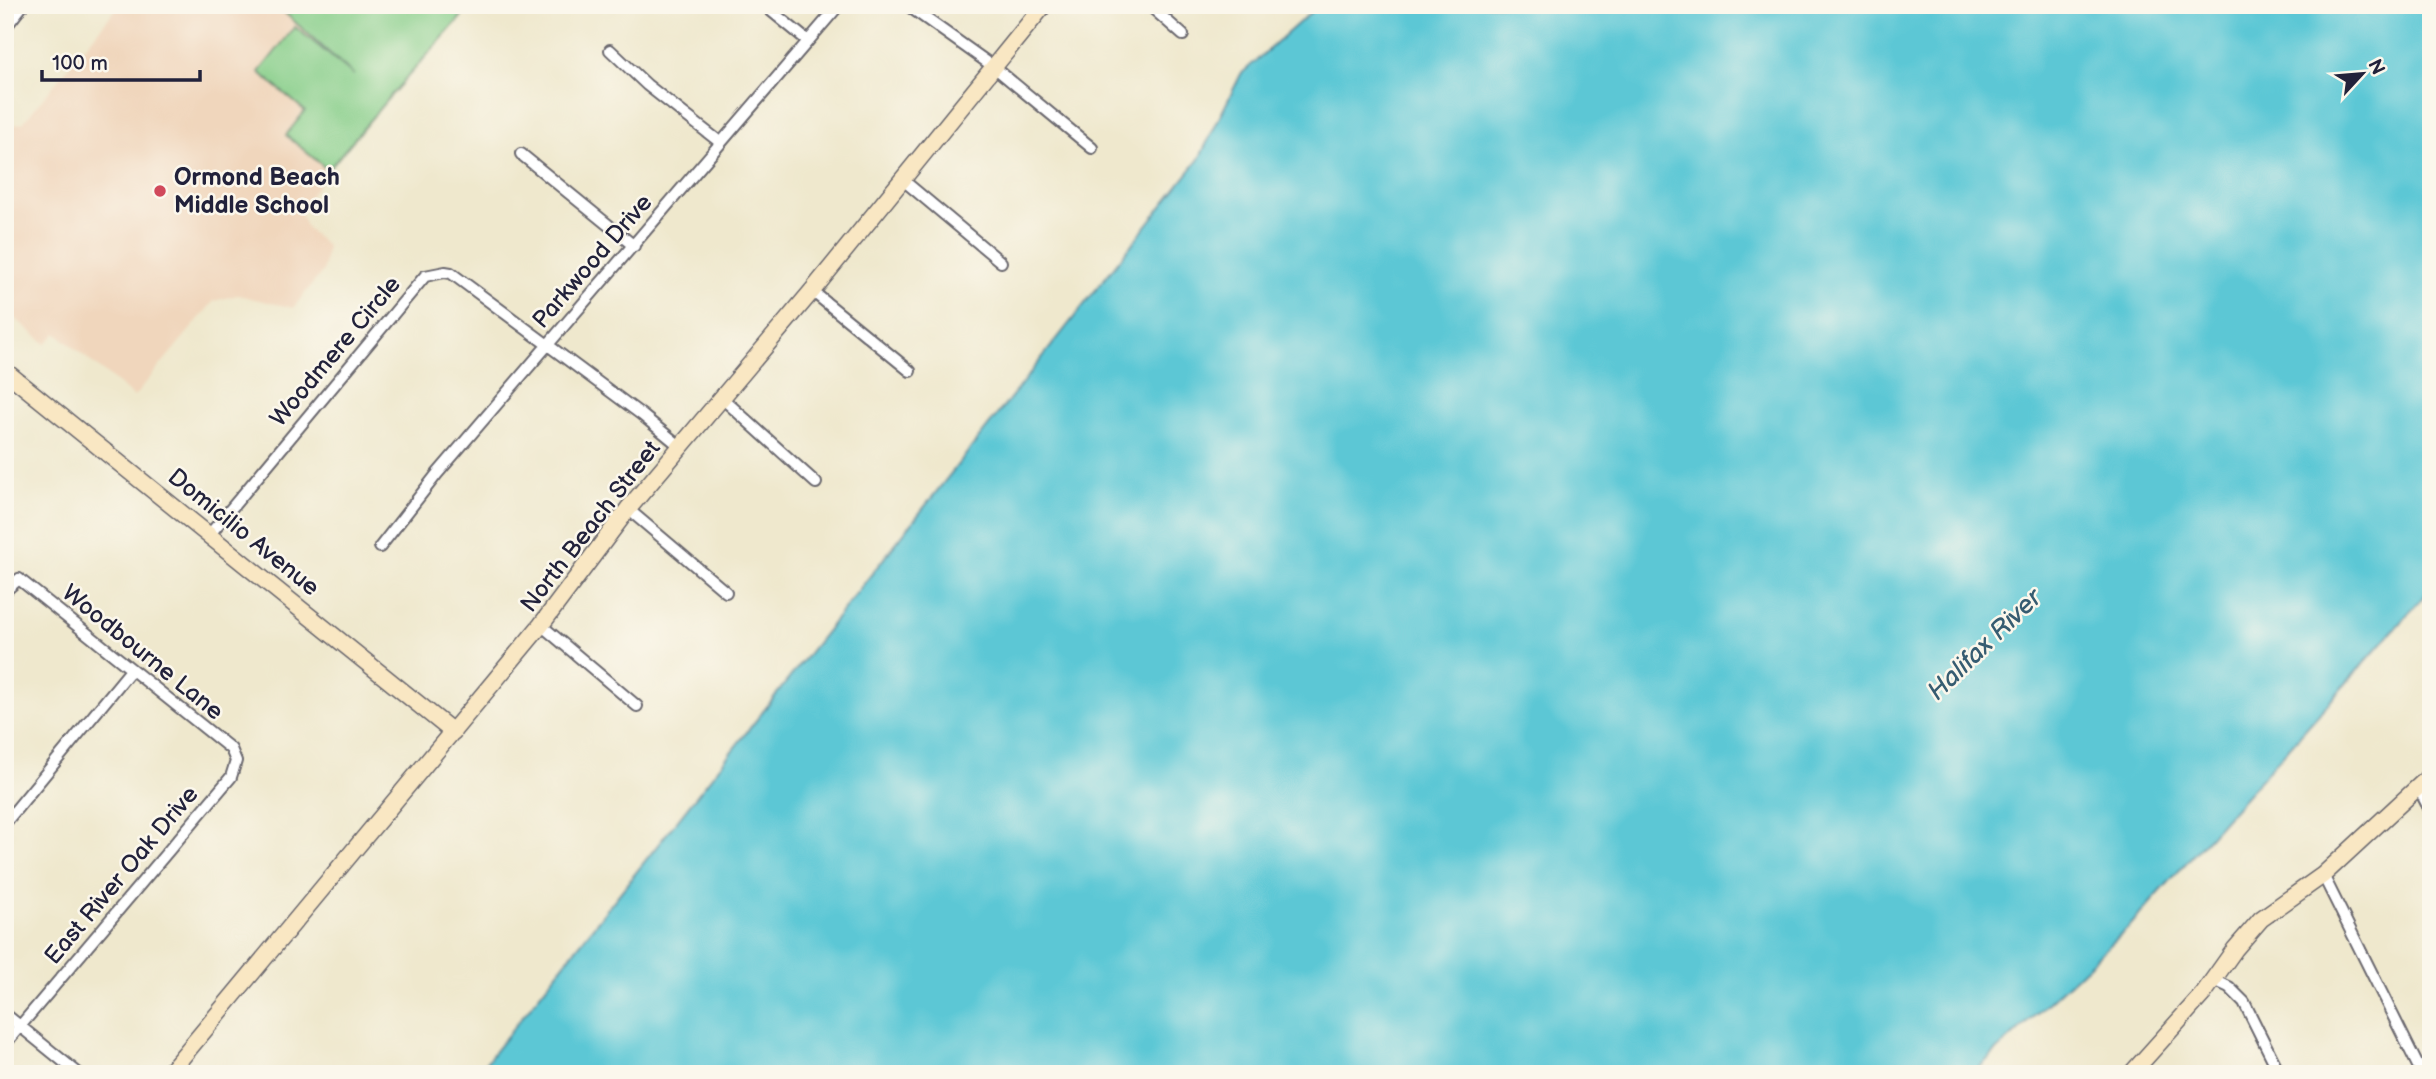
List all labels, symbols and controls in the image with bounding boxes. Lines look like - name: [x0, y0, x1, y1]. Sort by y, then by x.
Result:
- scale bar: [42, 38, 200, 82]
- north arrow: [2328, 38, 2398, 108]
- text: 100 m: [52, 51, 108, 76]
- text: N: [2362, 56, 2389, 79]
- place label: Ormond Beach Middle School: [174, 163, 340, 220]
- marker: Ormond Beach Middle School: [152, 183, 168, 199]
- street label: Parkwood Drive: [526, 188, 658, 334]
- street label: Woodmere Circle: [264, 270, 407, 432]
- street label: North Beach Street: [514, 434, 667, 618]
- street label: Domicilio Avenue: [162, 463, 325, 602]
- street label: Woodbourne Lane: [56, 578, 229, 726]
- water label: Halifax River: [1922, 582, 2050, 707]
- street label: East River Oak Drive: [38, 780, 204, 970]

